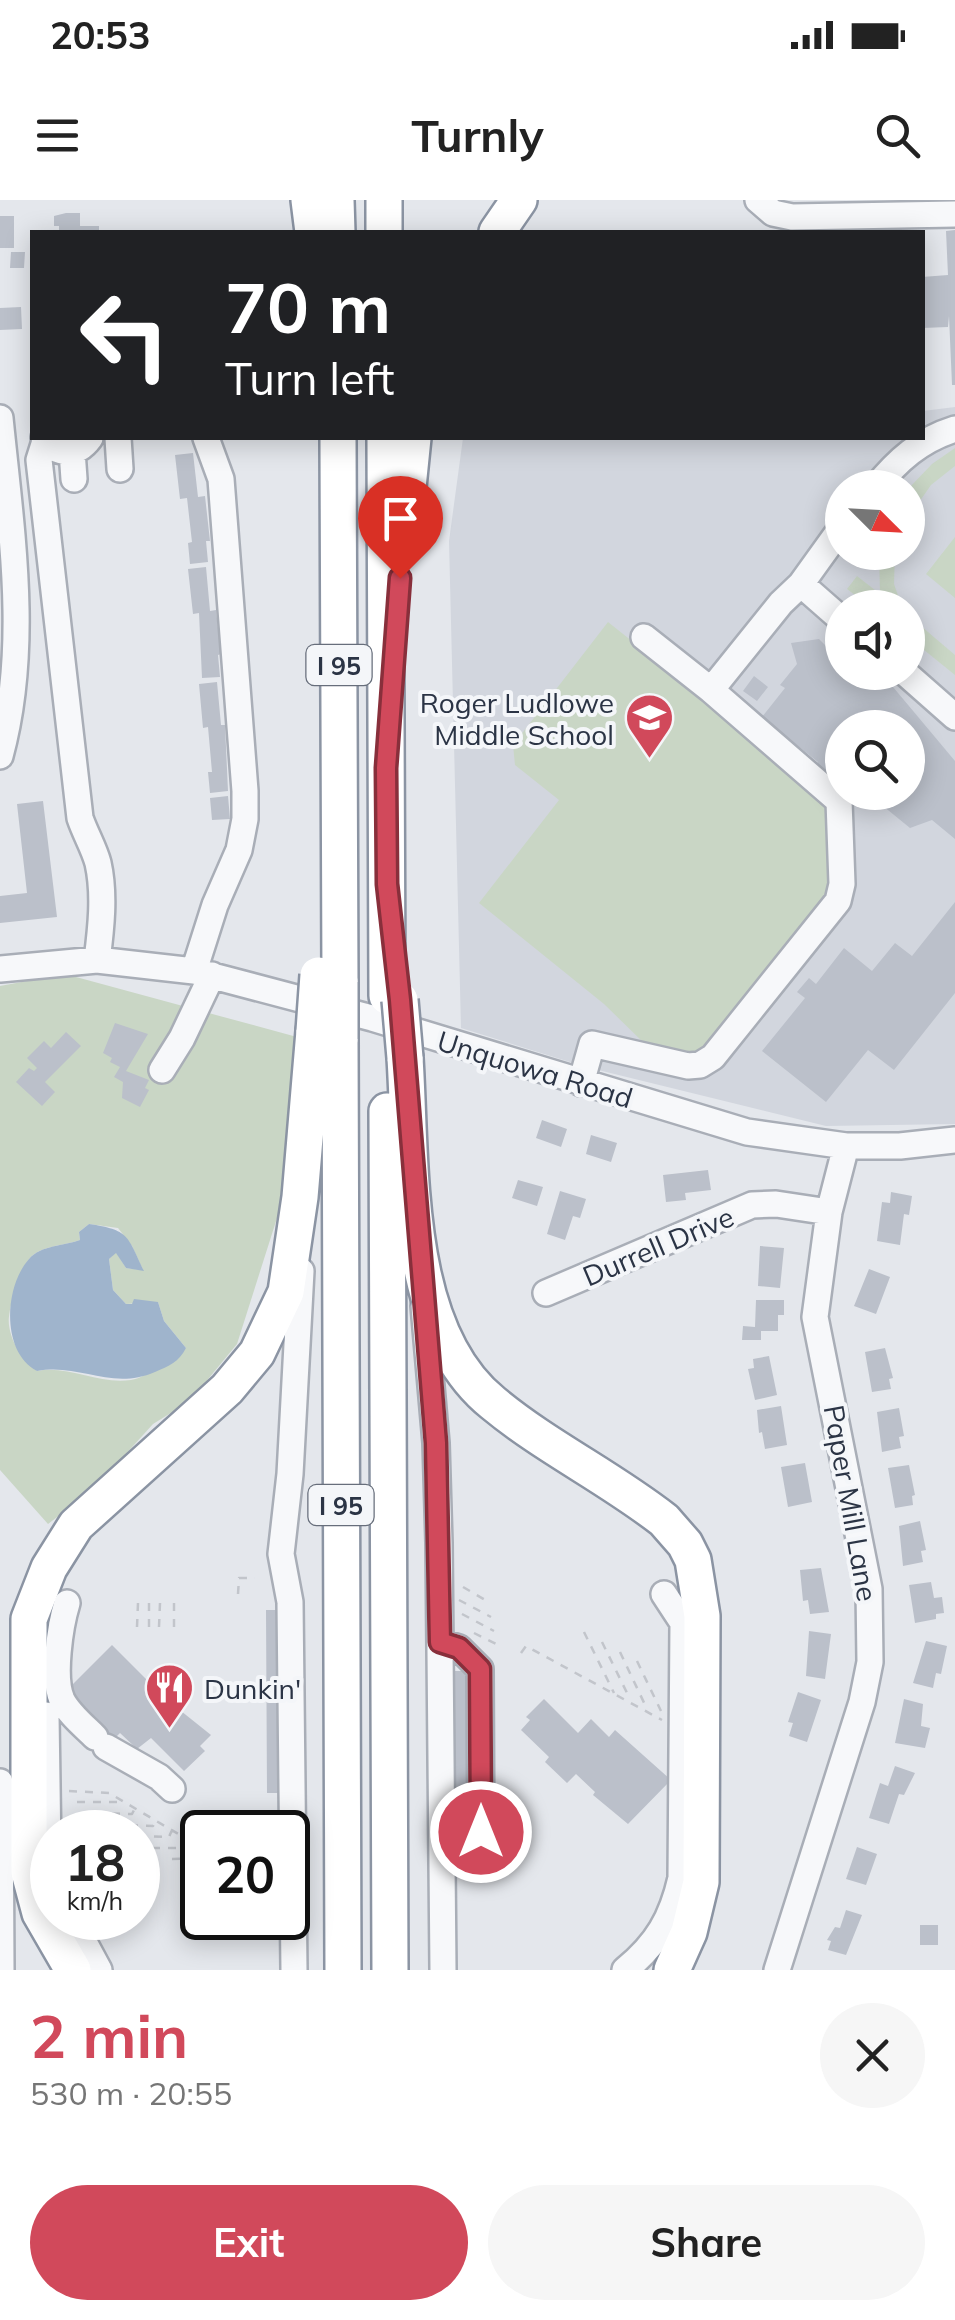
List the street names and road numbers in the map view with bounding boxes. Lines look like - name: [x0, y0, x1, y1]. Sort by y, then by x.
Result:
- road number: I 95: [306, 645, 372, 685]
- street label: Unquowa Road: [433, 1023, 637, 1115]
- street label: Durrell Drive: [577, 1198, 739, 1294]
- street label: Paper Mill Lane: [816, 1402, 886, 1604]
- road number: I 95: [308, 1485, 374, 1525]

